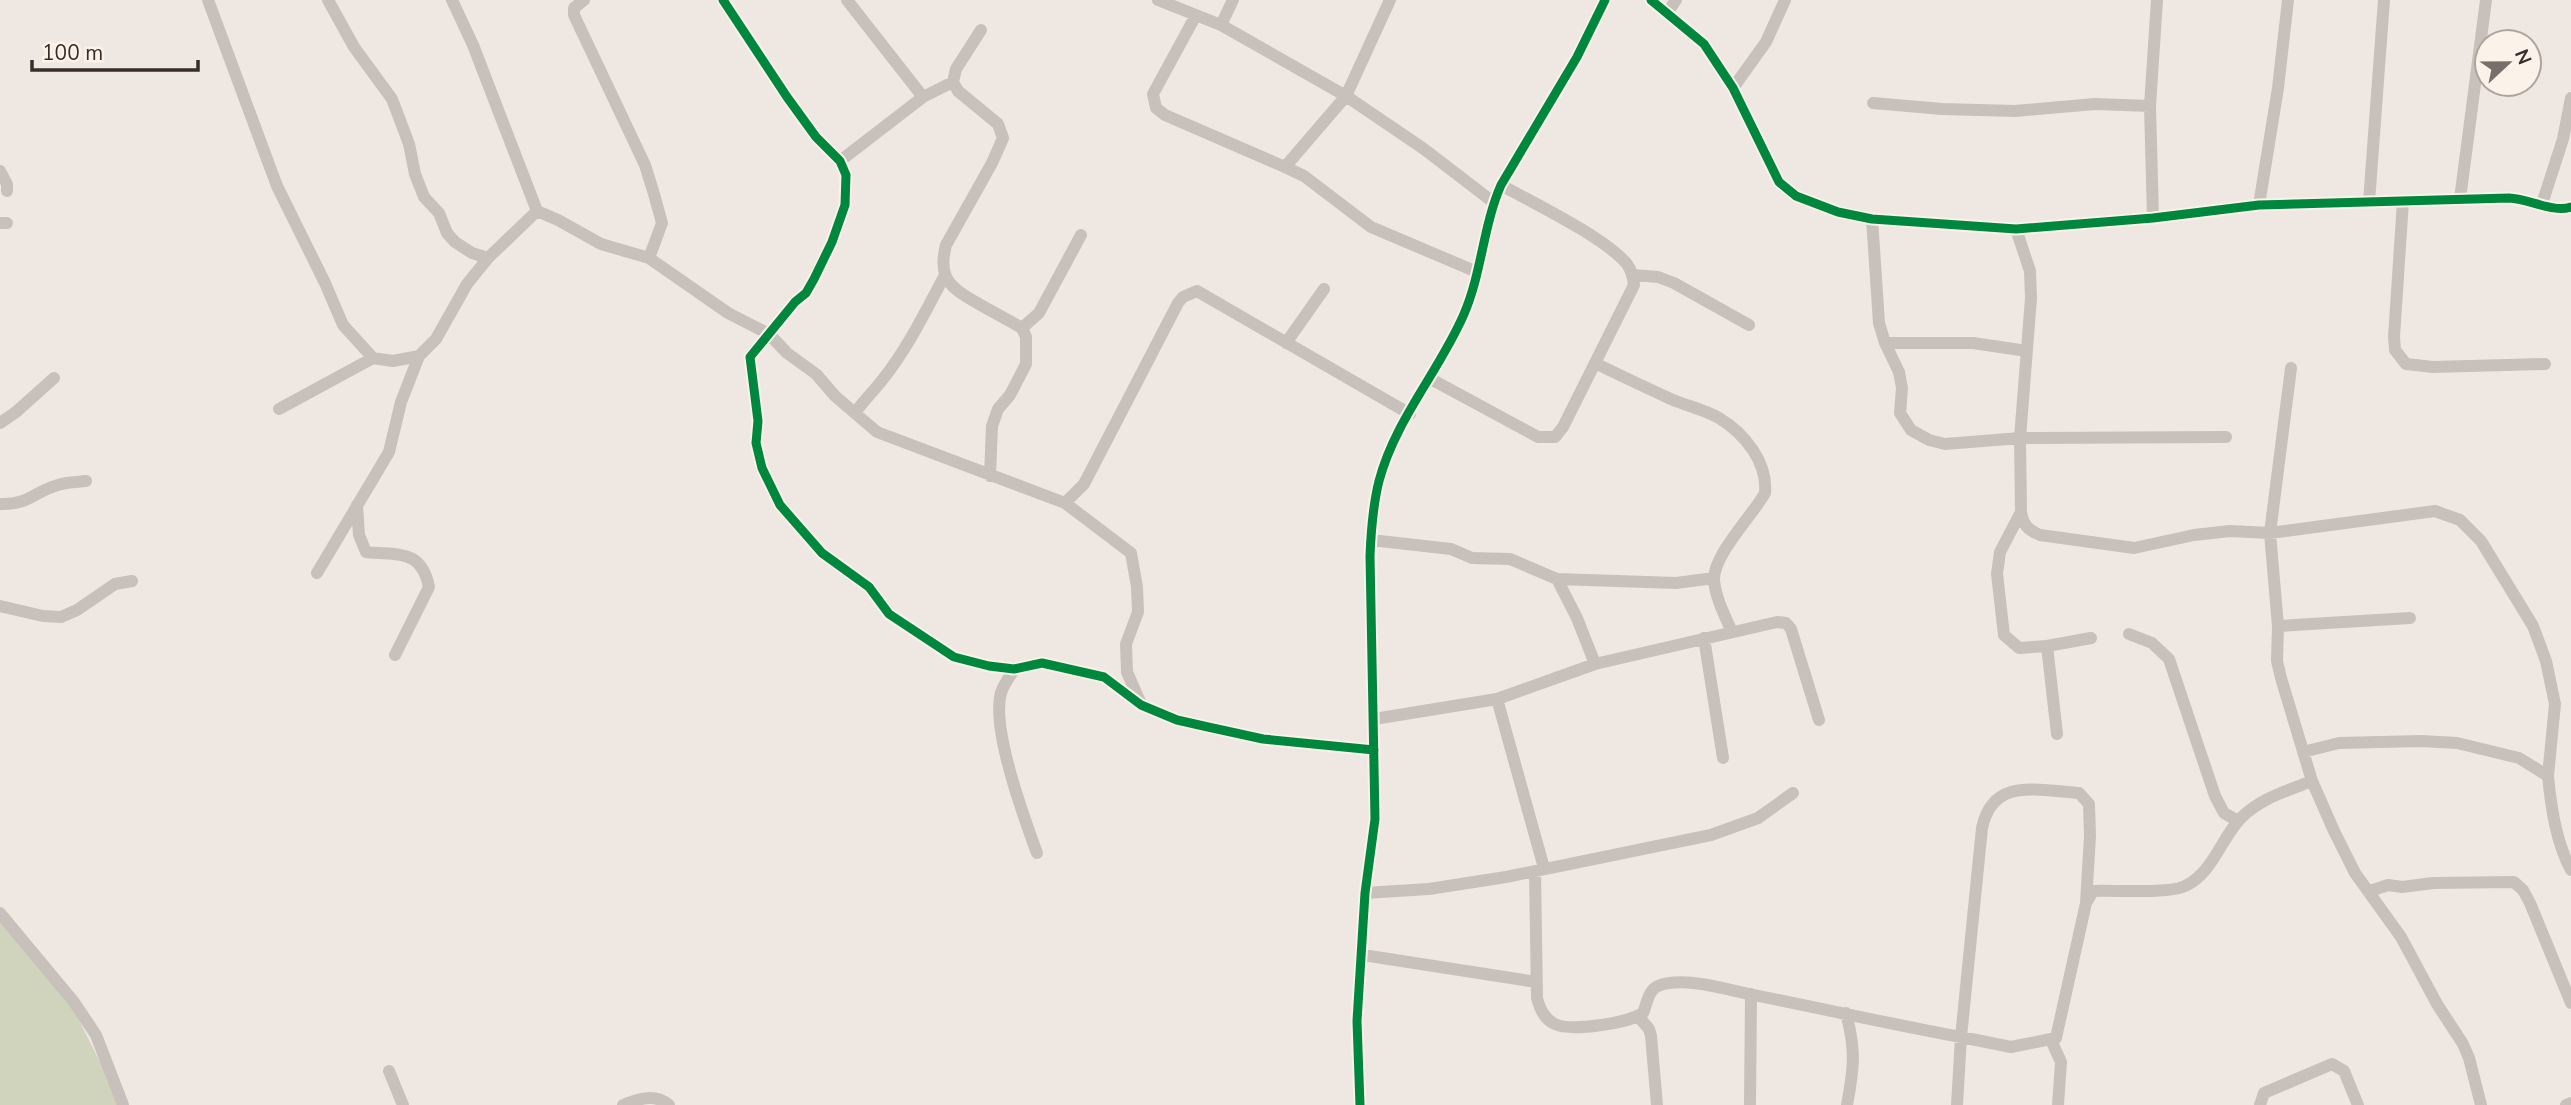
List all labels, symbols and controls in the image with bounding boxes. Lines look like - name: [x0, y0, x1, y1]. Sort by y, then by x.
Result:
- scale bar: [32, 28, 198, 72]
- north arrow: [2473, 28, 2543, 98]
- text: 100 m: [42, 39, 103, 67]
- text: N: [2508, 46, 2538, 68]

